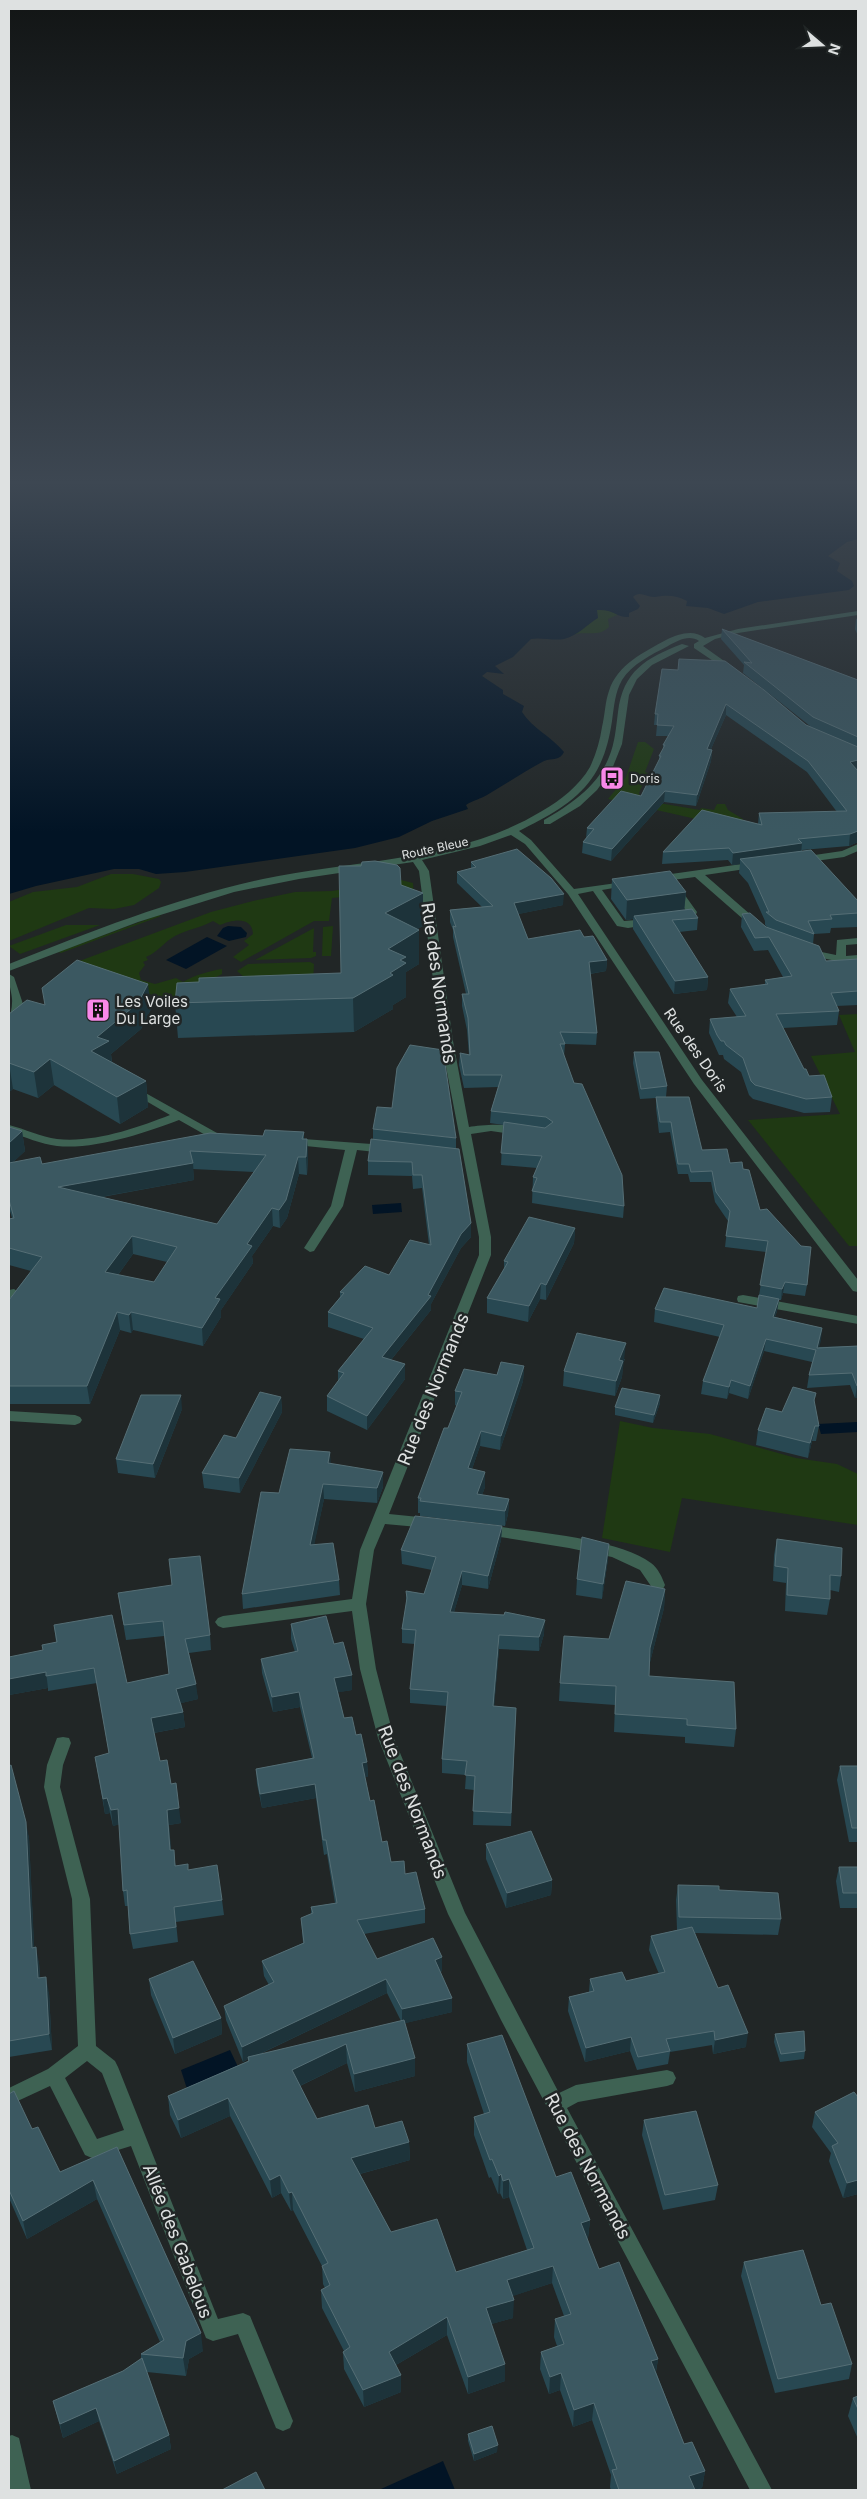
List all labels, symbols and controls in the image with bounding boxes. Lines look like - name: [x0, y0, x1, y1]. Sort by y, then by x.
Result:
- north arrow: [797, 20, 847, 70]
- text: N: [825, 42, 845, 57]
- bus stop icon: Doris: [599, 765, 625, 791]
- place label: Doris: [630, 771, 660, 786]
- street label: Route Bleue: [400, 834, 470, 862]
- street label: Rue des Normands: [417, 901, 461, 1065]
- place label: Les Voiles Du Large: [116, 992, 188, 1028]
- building icon: Les Voiles Du Large: [85, 997, 111, 1023]
- street label: Rue des Doris: [660, 1004, 732, 1096]
- street label: Rue des Normands: [393, 1310, 473, 1468]
- street label: Rue des Normands: [374, 1722, 452, 1882]
- street label: Rue des Normands: [541, 2089, 635, 2243]
- street label: Allée des Gabelous: [139, 2161, 217, 2321]

